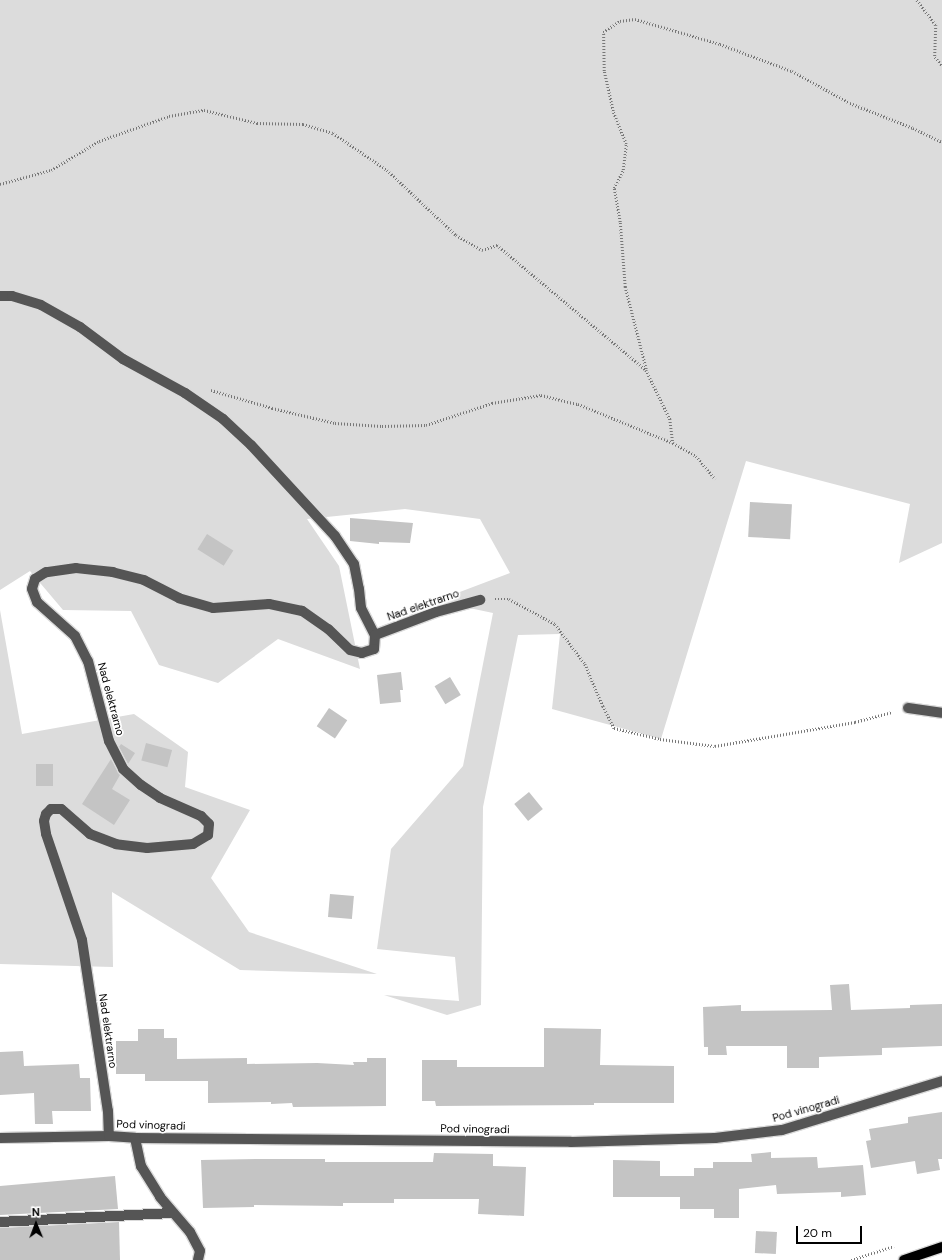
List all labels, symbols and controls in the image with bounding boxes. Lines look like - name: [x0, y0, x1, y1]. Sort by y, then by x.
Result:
- street label: Nad elektrarno: [385, 587, 461, 623]
- street label: Nad elektrarno: [95, 661, 127, 737]
- street label: Nad elektrarno: [96, 993, 120, 1069]
- street label: Pod vinogradi: [771, 1093, 841, 1125]
- street label: Pod vinogradi: [116, 1117, 186, 1133]
- street label: Pod vinogradi: [440, 1122, 510, 1136]
- north arrow: [16, 1204, 56, 1244]
- text: N: [32, 1205, 40, 1219]
- scale bar: [798, 1218, 864, 1244]
- text: 20 m: [803, 1225, 832, 1241]

